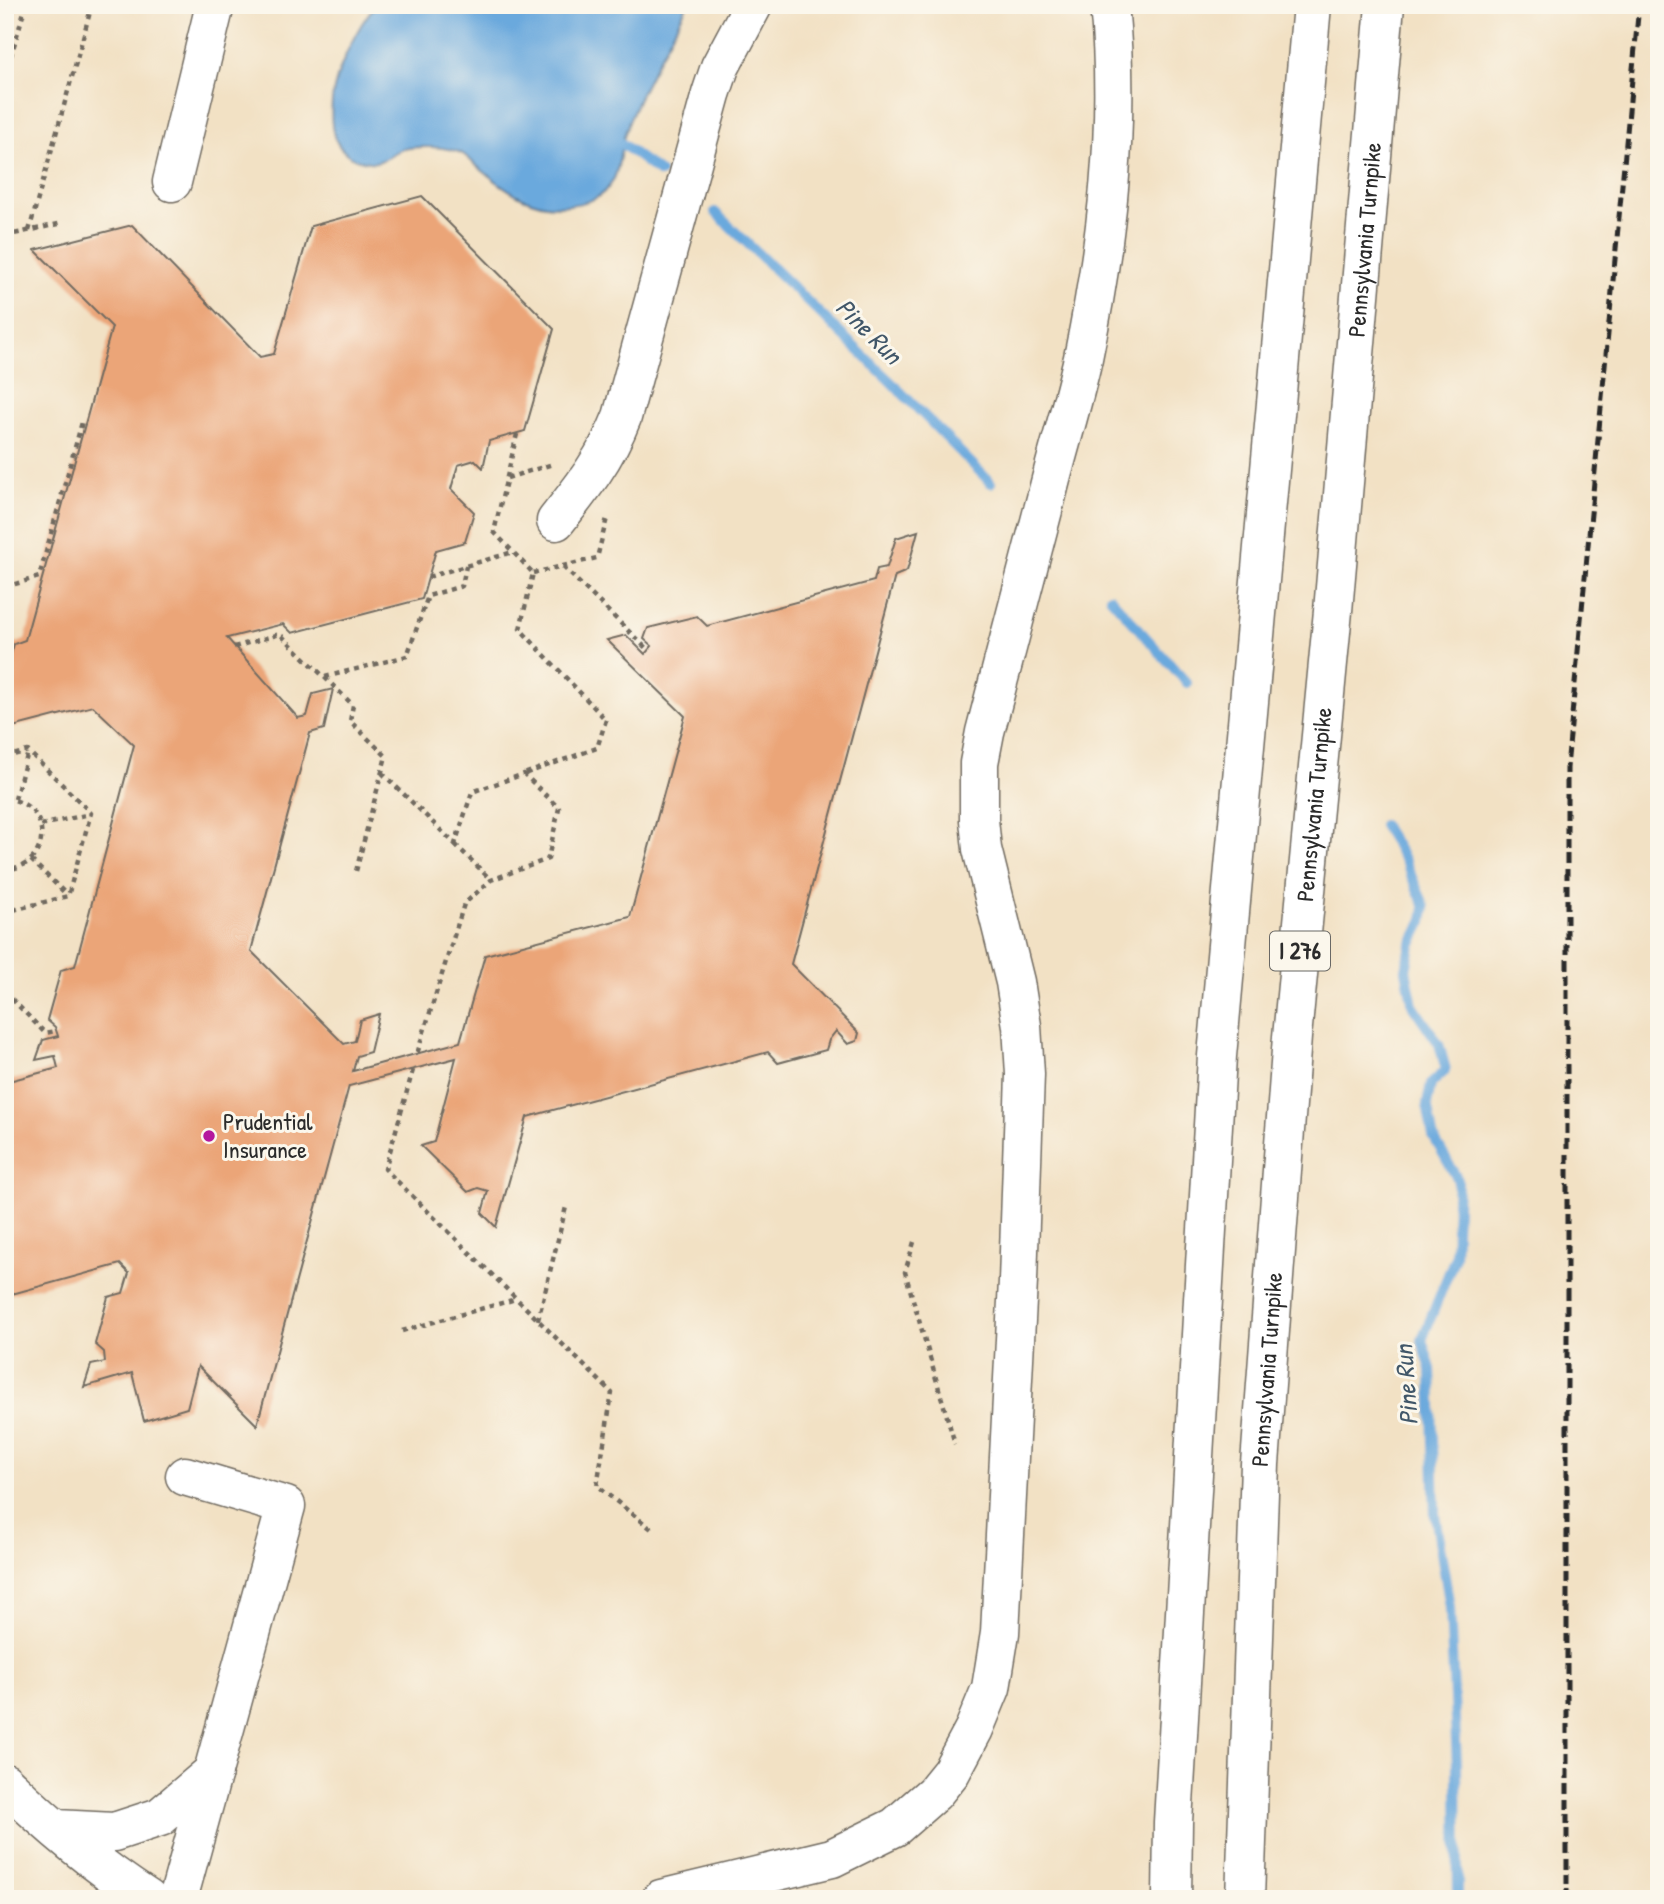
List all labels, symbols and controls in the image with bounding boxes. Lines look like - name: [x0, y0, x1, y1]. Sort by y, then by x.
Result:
- street label: Pennsylvania Turnpike: [1340, 141, 1388, 338]
- water label: Pine Run: [829, 290, 912, 373]
- street label: Pennsylvania Turnpike: [1288, 705, 1339, 903]
- road number: I 276: [1270, 932, 1330, 970]
- place label: Prudential Insurance: [223, 1105, 313, 1165]
- marker: Prudential Insurance: [201, 1128, 217, 1144]
- street label: Pennsylvania Turnpike: [1243, 1271, 1289, 1468]
- water label: Pine Run: [1385, 1341, 1426, 1426]

